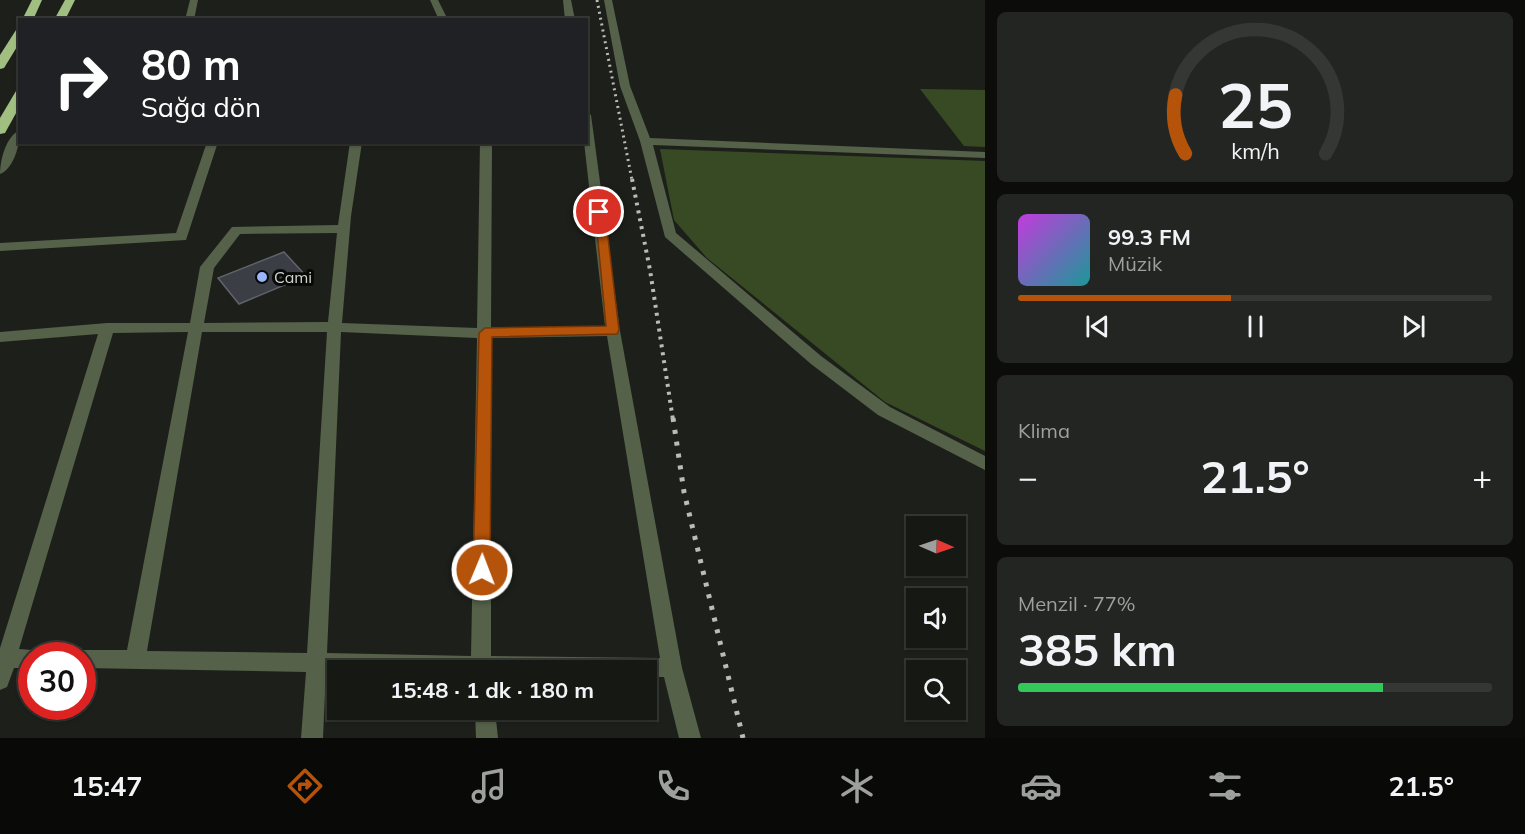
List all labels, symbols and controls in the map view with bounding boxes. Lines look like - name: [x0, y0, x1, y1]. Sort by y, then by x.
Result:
- text: 80 m: [141, 38, 241, 91]
- icon: right: [42, 42, 120, 120]
- text: 25: [1218, 65, 1292, 144]
- text: Sağa dön: [141, 90, 261, 124]
- text: km/h: [1231, 137, 1279, 164]
- pin: [573, 186, 624, 237]
- icon: arrive: [582, 195, 615, 228]
- text: 99.3 FM: [1108, 223, 1191, 251]
- text: Müzik: [1108, 251, 1162, 276]
- place label: Cami: [274, 267, 312, 287]
- marker: Cami: [255, 270, 269, 284]
- icon: previous: [1081, 310, 1114, 343]
- icon: pause: [1239, 310, 1272, 343]
- icon: next: [1397, 310, 1430, 343]
- text: Klima: [1018, 418, 1070, 443]
- text: 21.5°: [1200, 448, 1310, 504]
- text: −: [1018, 456, 1038, 497]
- text: +: [1472, 456, 1492, 497]
- north arrow: [906, 516, 966, 576]
- map controls: [906, 516, 966, 720]
- position arrow: [450, 538, 514, 602]
- button: sound: [906, 588, 966, 648]
- text: Menzil · 77%: [1018, 591, 1136, 616]
- text: 385 km: [1018, 621, 1177, 677]
- speed limit sign: 30: [18, 642, 96, 720]
- button: search: [906, 660, 966, 720]
- text: 15:48 · 1 dk · 180 m: [390, 676, 594, 704]
- icon: directions: [284, 765, 326, 807]
- icon: music: [468, 765, 510, 807]
- icon: phone: [652, 765, 694, 807]
- icon: climate: [836, 765, 878, 807]
- icon: car: [1020, 765, 1062, 807]
- icon: filters: [1204, 765, 1246, 807]
- text: 15:47: [71, 769, 142, 803]
- text: 21.5°: [1388, 769, 1454, 803]

